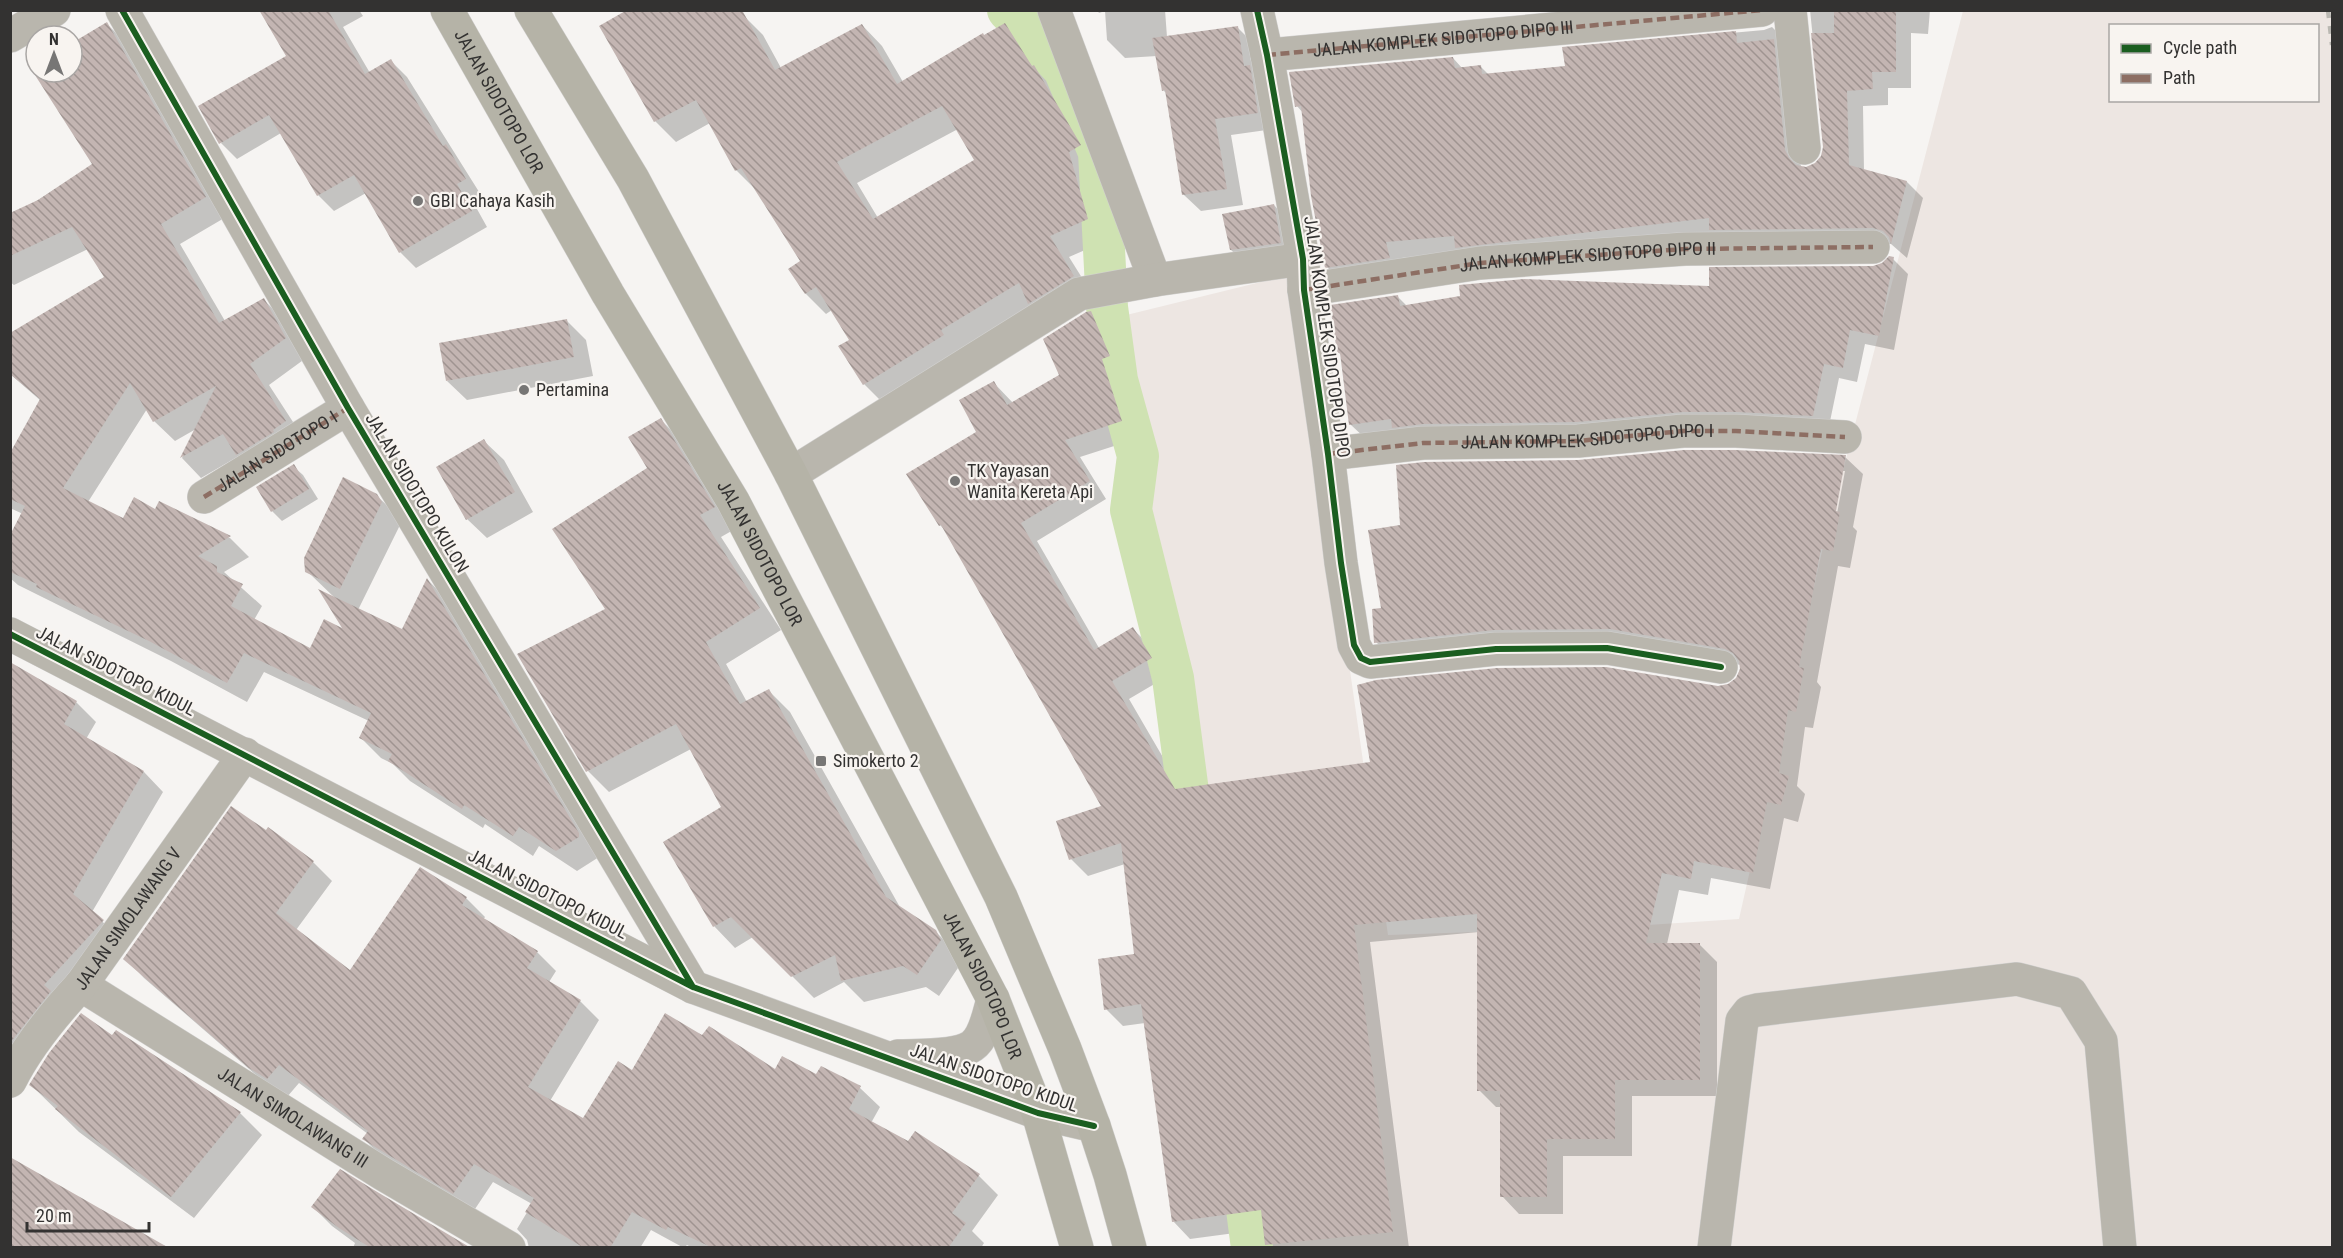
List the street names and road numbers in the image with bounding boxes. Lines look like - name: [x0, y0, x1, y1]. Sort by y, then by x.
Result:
- street label: JALAN KOMPLEK SIDOTOPO DIPO III: [1312, 16, 1574, 61]
- street label: JALAN SIDOTOPO LOR: [450, 26, 548, 177]
- street label: JALAN KOMPLEK SIDOTOPO DIPO: [1300, 215, 1355, 459]
- street label: JALAN KOMPLEK SIDOTOPO DIPO II: [1458, 238, 1716, 276]
- street label: JALAN SIDOTOPO I: [213, 406, 341, 496]
- street label: JALAN SIDOTOPO KULON: [361, 409, 473, 576]
- street label: JALAN KOMPLEK SIDOTOPO DIPO I: [1461, 420, 1713, 453]
- street label: JALAN SIDOTOPO LOR: [713, 477, 807, 630]
- street label: JALAN SIDOTOPO KIDUL: [33, 621, 200, 720]
- street label: JALAN SIMOLAWANG V: [70, 843, 185, 994]
- street label: JALAN SIDOTOPO KIDUL: [465, 844, 632, 943]
- street label: JALAN SIDOTOPO LOR: [939, 907, 1027, 1062]
- street label: JALAN SIDOTOPO KIDUL: [907, 1039, 1081, 1116]
- street label: JALAN SIMOLAWANG III: [214, 1062, 372, 1172]

